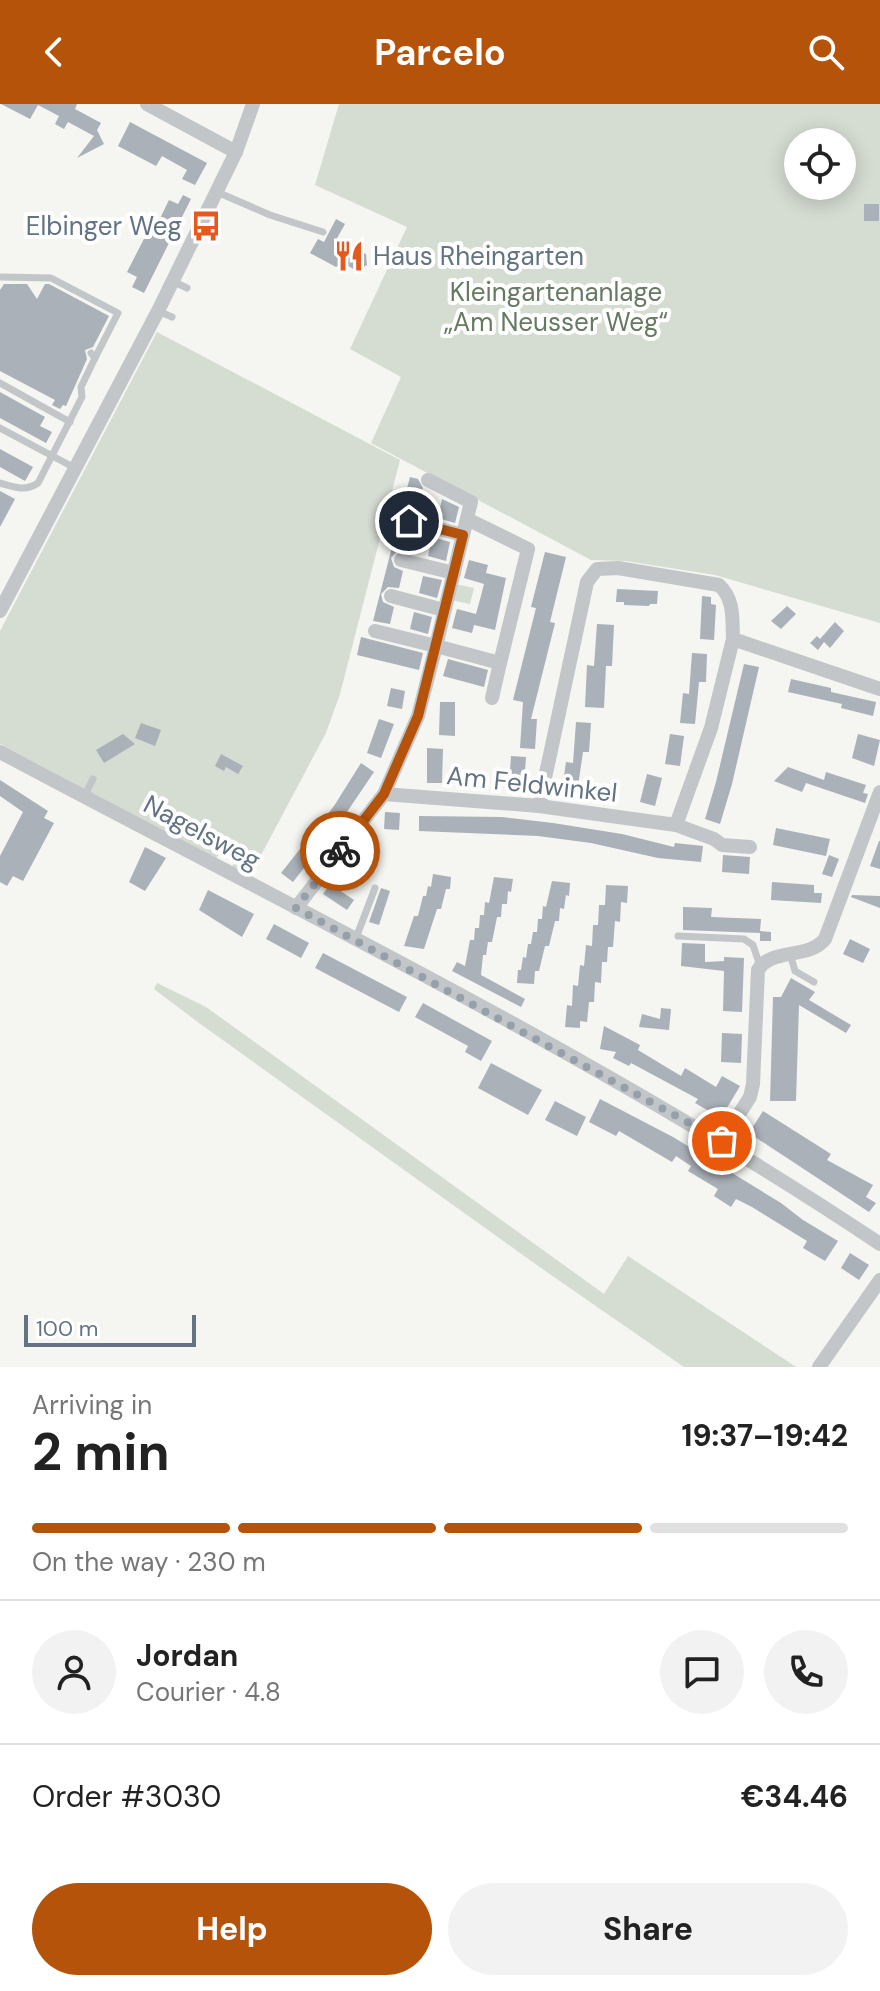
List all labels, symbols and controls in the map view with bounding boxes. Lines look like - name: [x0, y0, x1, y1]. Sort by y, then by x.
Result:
- text: Parcelo: [374, 29, 506, 76]
- icon: back: [32, 30, 76, 74]
- icon: search: [804, 30, 848, 74]
- map controls: [784, 128, 856, 200]
- button: locate: [784, 128, 856, 200]
- place label: Elbinger Weg: [26, 209, 182, 243]
- bus stop icon: Elbinger Weg: [189, 209, 223, 243]
- restaurant icon: Haus Rheingarten: [332, 239, 366, 273]
- place label: Haus Rheingarten: [373, 239, 584, 273]
- park label: Kleingartenanlage „Am Neusser Weg“: [444, 275, 668, 339]
- pin: [375, 487, 443, 555]
- icon: home: [387, 499, 431, 543]
- street label: Am Feldwinkel: [445, 758, 619, 810]
- street label: Nagelsweg: [138, 787, 266, 877]
- courier: [300, 811, 380, 891]
- icon: bike: [318, 829, 362, 873]
- pin: [688, 1107, 756, 1175]
- icon: bag: [700, 1119, 744, 1163]
- scale bar: [24, 1311, 196, 1347]
- text: 100 m: [36, 1314, 98, 1343]
- text: Arriving in: [32, 1388, 152, 1422]
- text: 19:37–19:42: [682, 1416, 848, 1455]
- text: 2 min: [32, 1418, 170, 1486]
- text: On the way · 230 m: [32, 1545, 266, 1579]
- button: person: [32, 1630, 116, 1714]
- button: chat: [660, 1630, 744, 1714]
- button: phone: [764, 1630, 848, 1714]
- text: Jordan: [136, 1636, 238, 1675]
- text: Courier · 4.8: [136, 1675, 281, 1709]
- text: Order #3030: [32, 1777, 221, 1816]
- text: €34.46: [741, 1777, 848, 1816]
- button: Help: [32, 1883, 432, 1975]
- button: Share: [448, 1883, 848, 1975]

